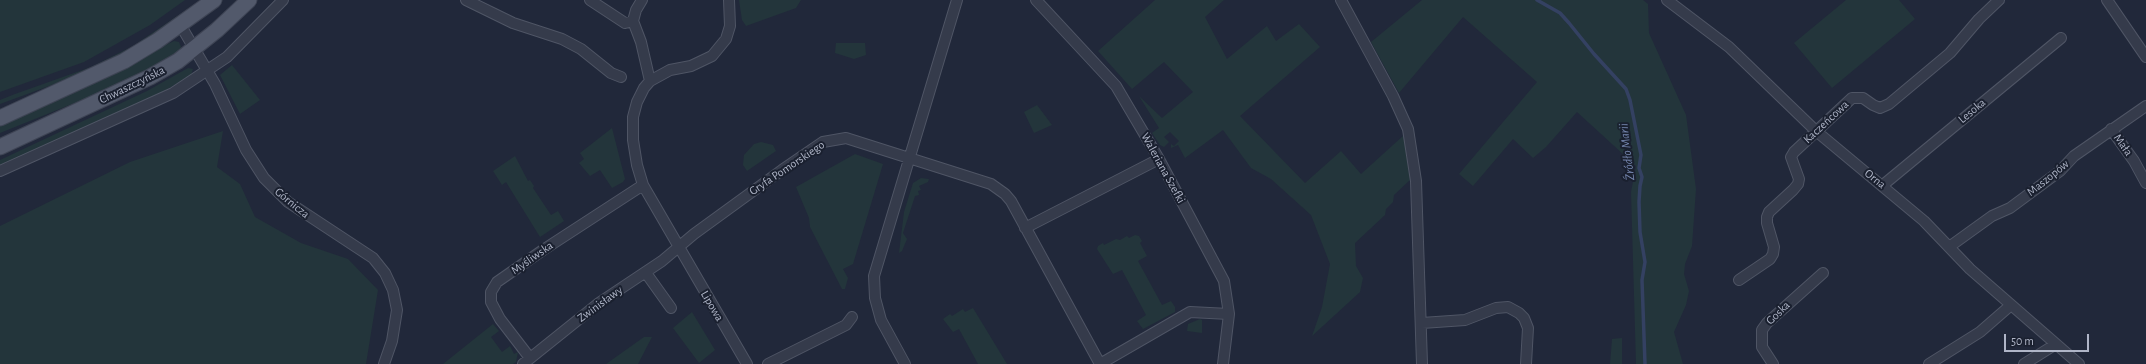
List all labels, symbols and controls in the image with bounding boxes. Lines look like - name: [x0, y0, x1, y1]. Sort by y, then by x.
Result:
- street label: Chwaszczyńska: [97, 63, 167, 107]
- street label: Lesoka: [1955, 95, 1989, 127]
- street label: Kaczeńcowa: [1800, 97, 1852, 147]
- water label: Źródło Marii: [1616, 123, 1638, 181]
- street label: Waleriana Szefki: [1138, 130, 1188, 206]
- street label: Mała: [2110, 131, 2136, 159]
- street label: Gryfa Pomorskiego: [747, 137, 827, 199]
- street label: Maszopów: [2024, 157, 2072, 199]
- street label: Orna: [1861, 166, 1889, 192]
- street label: Górnicza: [272, 185, 312, 221]
- street label: Myśliwska: [508, 238, 556, 278]
- street label: Zwinisławy: [575, 283, 625, 325]
- street label: Lipowa: [697, 288, 727, 324]
- street label: Goska: [1763, 298, 1793, 328]
- scale bar: [2006, 326, 2091, 352]
- text: 50 m: [2011, 335, 2034, 347]

